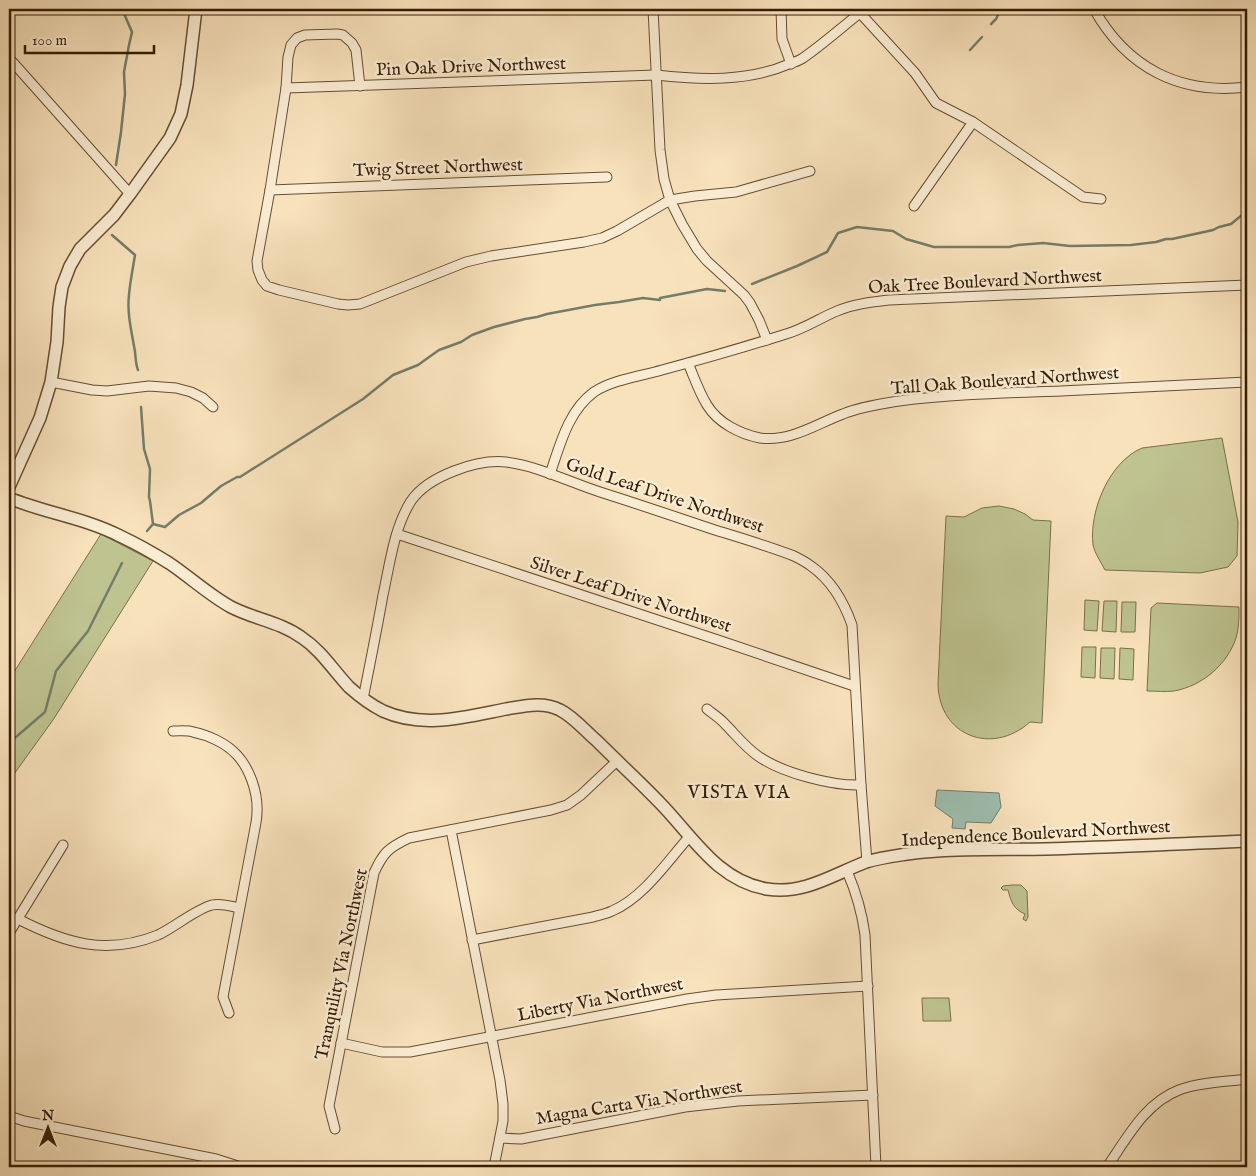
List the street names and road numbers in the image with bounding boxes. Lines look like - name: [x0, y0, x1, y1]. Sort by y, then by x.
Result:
- street label: Pin Oak Drive Northwest: [376, 53, 566, 82]
- street label: Twig Street Northwest: [353, 154, 523, 183]
- street label: Oak Tree Boulevard Northwest: [868, 265, 1103, 300]
- street label: Tall Oak Boulevard Northwest: [890, 362, 1120, 401]
- street label: Gold Leaf Drive Northwest: [563, 454, 767, 539]
- street label: Silver Leaf Drive Northwest: [527, 552, 734, 639]
- street label: Independence Boulevard Northwest: [901, 816, 1171, 853]
- street label: Tranquility Via Northwest: [311, 867, 374, 1062]
- street label: Liberty Via Northwest: [515, 973, 685, 1028]
- street label: Magna Carta Via Northwest: [534, 1076, 744, 1131]

